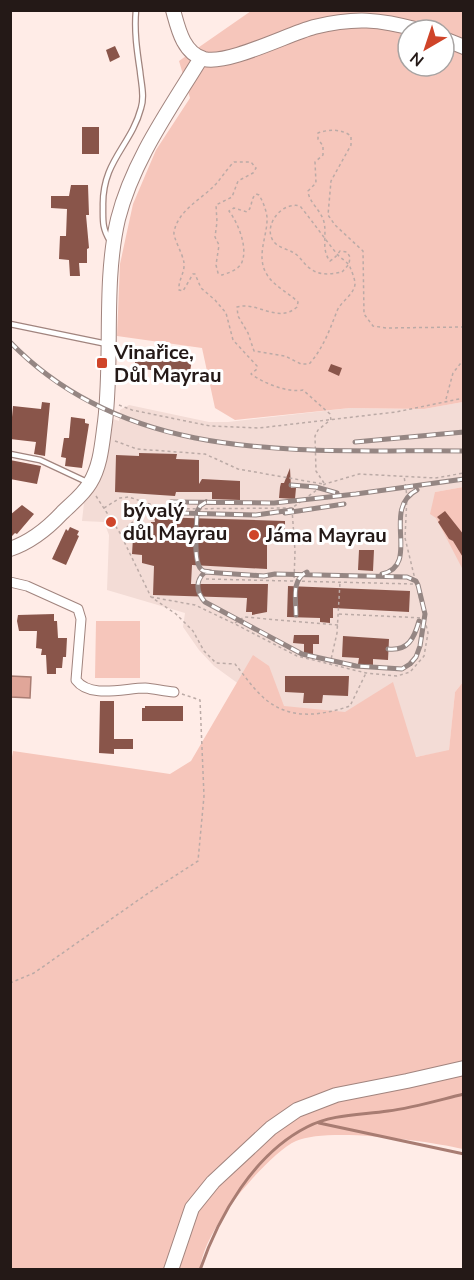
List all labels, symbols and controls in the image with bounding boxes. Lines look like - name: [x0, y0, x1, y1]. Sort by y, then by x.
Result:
- north arrow: [396, 18, 456, 78]
- text: N: [406, 47, 429, 71]
- place label: Vinařice, Důl Mayrau: [113, 339, 222, 389]
- marker: Vinařice, Důl Mayrau: [95, 356, 109, 370]
- place label: bývalý důl Mayrau: [123, 497, 227, 547]
- marker: bývalý důl Mayrau: [104, 515, 118, 529]
- place label: Jáma Mayrau: [265, 522, 387, 549]
- marker: Jáma Mayrau: [247, 528, 261, 542]

